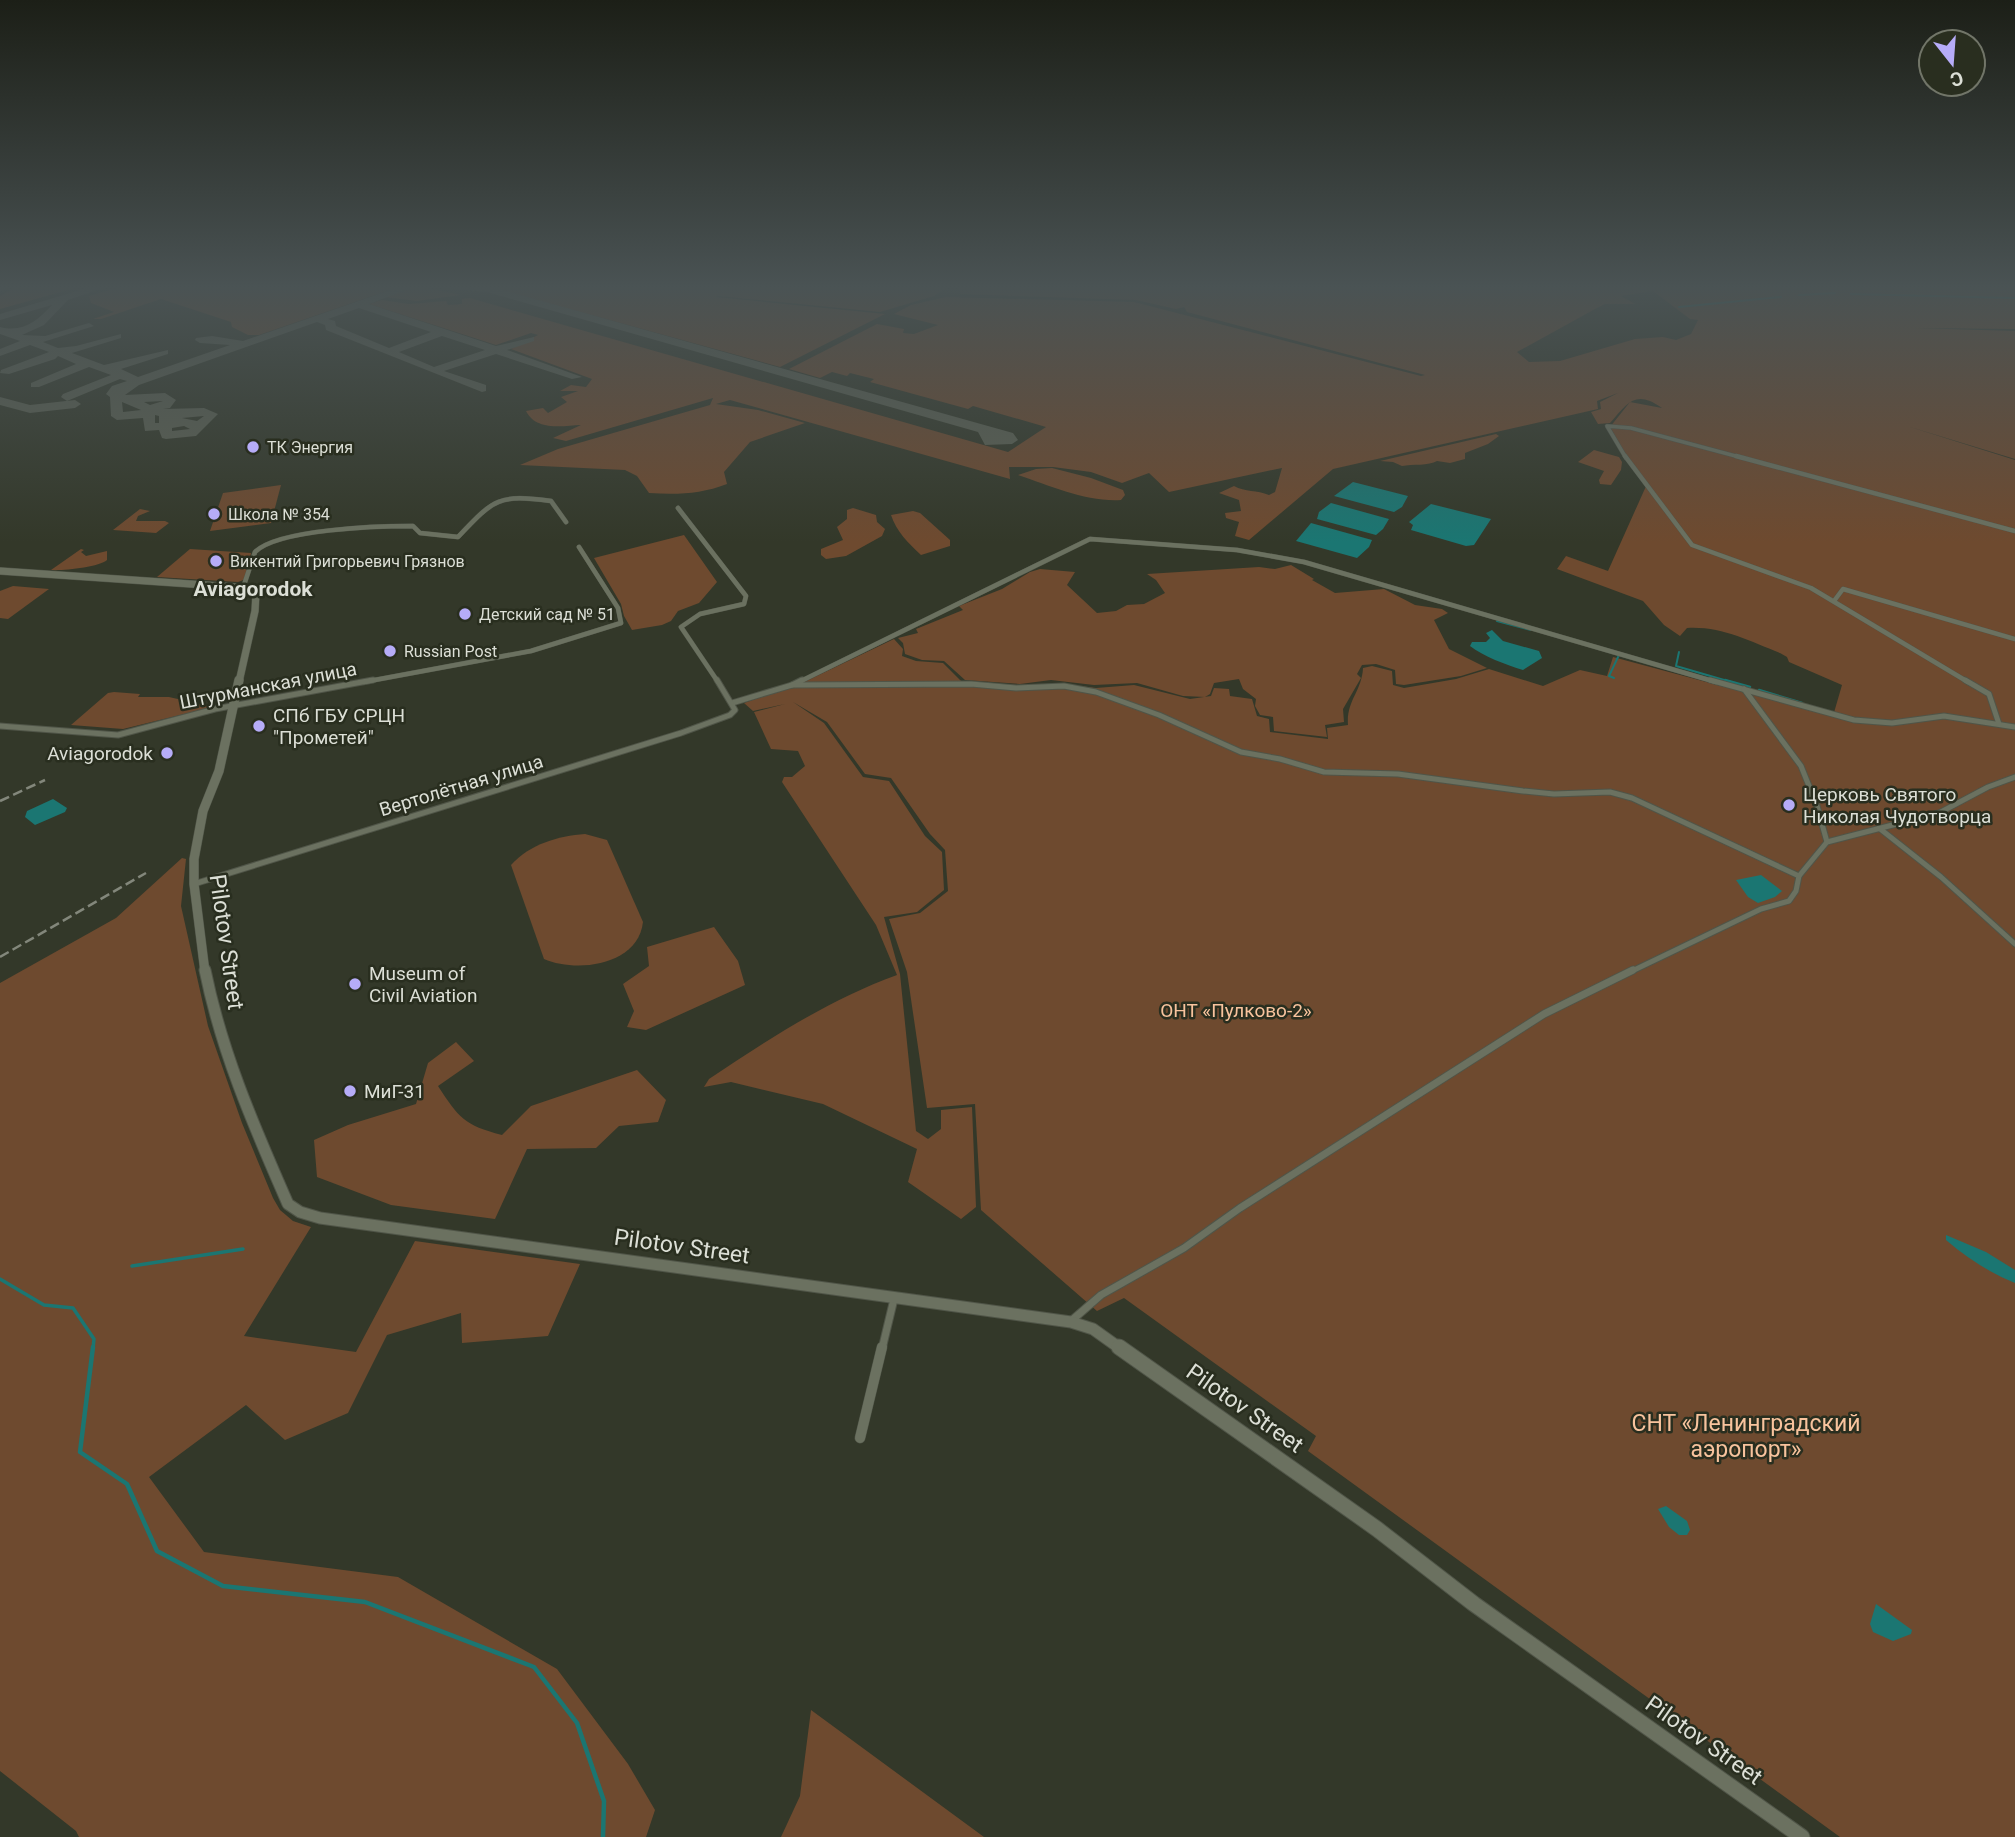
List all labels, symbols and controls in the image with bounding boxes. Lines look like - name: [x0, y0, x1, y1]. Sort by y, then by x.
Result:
- north arrow: [1917, 28, 1987, 98]
- text: С: [1948, 66, 1966, 92]
- place label: ТК Энергия: [267, 438, 353, 457]
- marker: ТК Энергия: [245, 439, 261, 455]
- place label: Школа № 354: [228, 505, 330, 524]
- marker: Школа № 354: [206, 506, 222, 522]
- place label: Викентий Григорьевич Грязнов: [230, 552, 465, 571]
- marker: Викентий Григорьевич Грязнов: [208, 553, 224, 569]
- district label: Aviagorodok: [194, 577, 313, 601]
- place label: Детский сад № 51: [479, 605, 615, 624]
- marker: Детский сад № 51: [457, 606, 473, 622]
- place label: Russian Post: [404, 642, 497, 661]
- marker: Russian Post: [382, 643, 398, 659]
- street label: Штурманская улица: [178, 657, 359, 714]
- place label: СПб ГБУ СРЦН "Прометей": [273, 704, 405, 749]
- marker: СПб ГБУ СРЦН "Прометей": [251, 718, 267, 734]
- place label: Aviagorodok: [47, 742, 153, 765]
- marker: Aviagorodok: [159, 745, 175, 761]
- street label: Вертолётная улица: [377, 750, 546, 821]
- place label: Церковь Святого Николая Чудотворца: [1803, 783, 1991, 828]
- marker: Церковь Святого Николая Чудотворца: [1781, 797, 1797, 813]
- street label: Pilotov Street: [204, 873, 249, 1012]
- place label: Museum of Civil Aviation: [369, 962, 477, 1007]
- marker: Museum of Civil Aviation: [347, 976, 363, 992]
- park label: ОНТ «Пулково-2»: [1160, 999, 1312, 1022]
- place label: МиГ-31: [364, 1080, 425, 1103]
- marker: МиГ-31: [342, 1083, 358, 1099]
- street label: Pilotov Street: [612, 1224, 751, 1269]
- street label: Pilotov Street: [1181, 1358, 1308, 1459]
- park label: СНТ «Ленинградский аэропорт»: [1631, 1410, 1861, 1463]
- street label: Pilotov Street: [1640, 1690, 1767, 1791]

